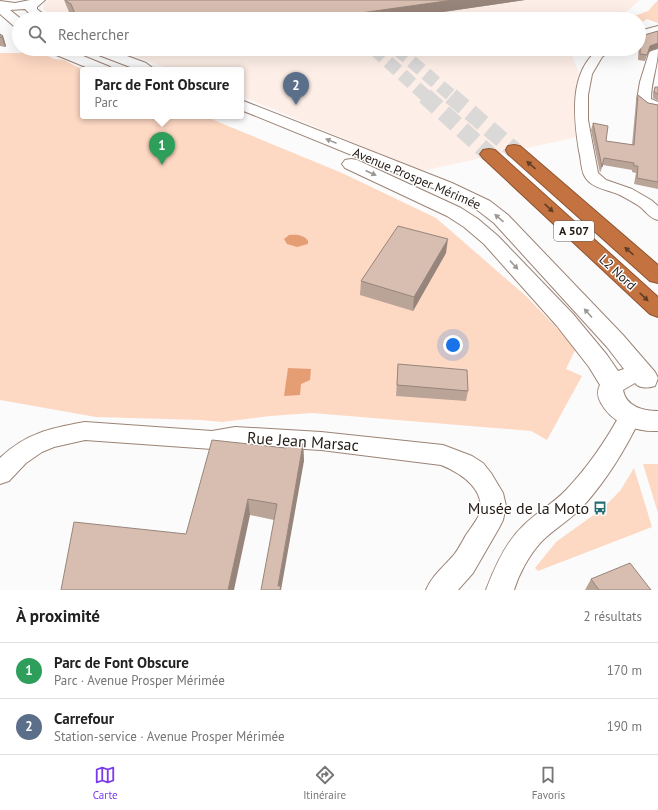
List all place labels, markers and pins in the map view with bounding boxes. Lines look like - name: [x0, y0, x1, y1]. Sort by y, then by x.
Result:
- pin: 2: [283, 72, 309, 105]
- pin: 1: [149, 132, 175, 165]
- place label: Musée de la Moto: [468, 498, 589, 518]
- bus stop icon: Musée de la Moto: [592, 500, 608, 516]

